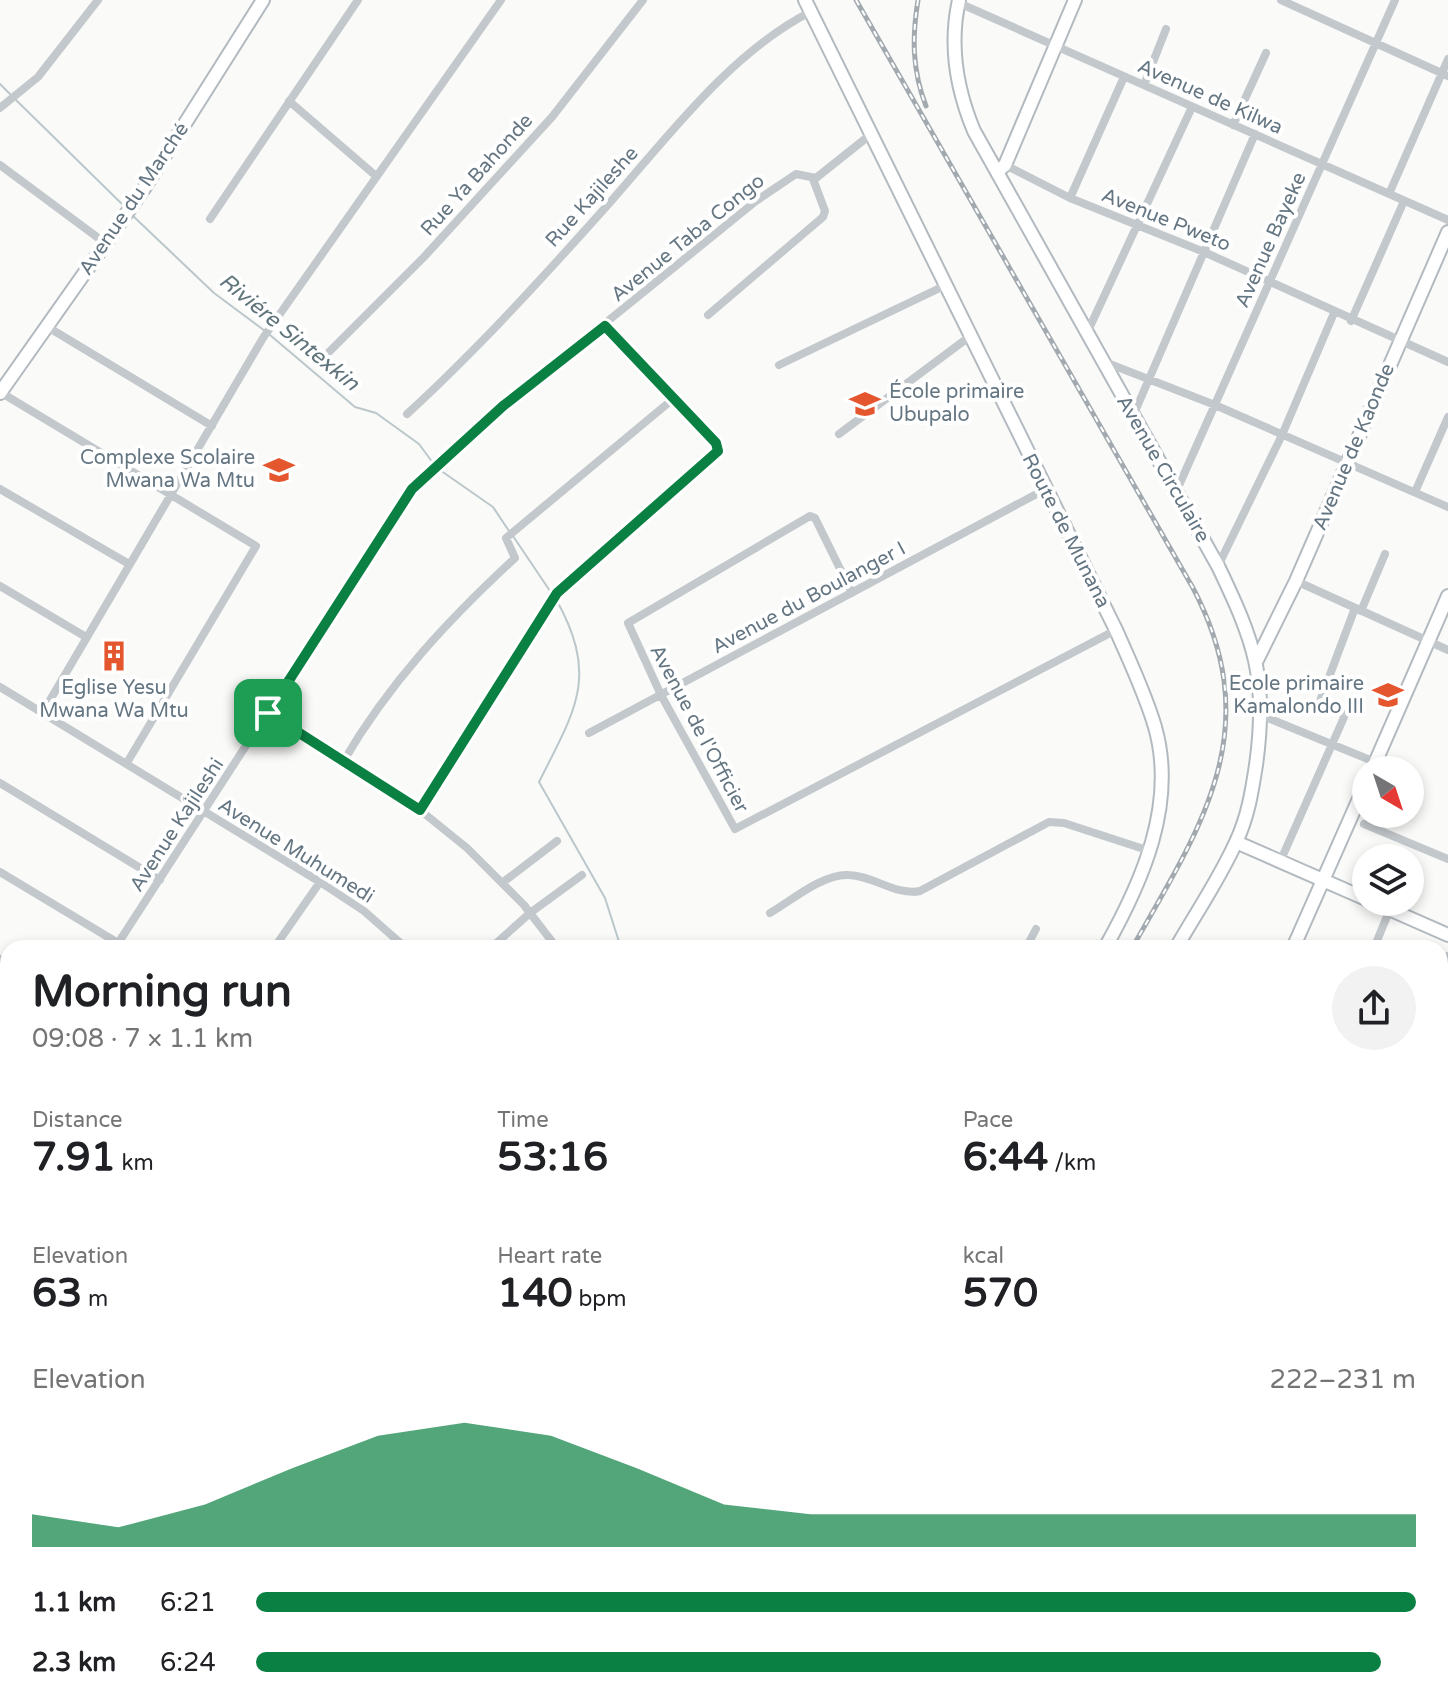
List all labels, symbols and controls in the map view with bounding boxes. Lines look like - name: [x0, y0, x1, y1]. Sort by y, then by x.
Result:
- street label: Avenue de Kilwa: [1134, 54, 1286, 140]
- street label: Rue Ya Bahonde: [416, 109, 538, 241]
- street label: Avenue du Marché: [74, 118, 194, 280]
- street label: Rue Kajileshe: [541, 142, 643, 252]
- street label: Avenue Taba Congo: [606, 169, 770, 307]
- street label: Avenue Bayeke: [1230, 169, 1312, 311]
- street label: Avenue Pweto: [1098, 183, 1234, 257]
- water label: Riviére Sintexkin: [214, 268, 365, 397]
- street label: Avenue de Kaonde: [1308, 360, 1400, 534]
- place label: École primaire Ubupalo: [889, 379, 1024, 427]
- school or university icon: École primaire Ubupalo: [848, 387, 882, 421]
- street label: Avenue Circulaire: [1111, 391, 1215, 547]
- place label: Complexe Scolaire Mwana Wa Mtu: [80, 446, 255, 493]
- street label: Route de Munana: [1017, 450, 1115, 612]
- school or university icon: Complexe Scolaire Mwana Wa Mtu: [262, 453, 296, 487]
- street label: Avenue du Boulanger I: [708, 537, 910, 659]
- building icon: Eglise Yesu Mwana Wa Mtu: [97, 639, 131, 673]
- street label: Avenue de l'Officier: [645, 641, 754, 817]
- place label: Ecole primaire Kamalondo III: [1229, 672, 1364, 719]
- place label: Eglise Yesu Mwana Wa Mtu: [39, 676, 189, 723]
- school or university icon: Ecole primaire Kamalondo III: [1371, 678, 1405, 712]
- pin: [234, 679, 302, 747]
- icon: arrive: [246, 691, 290, 735]
- street label: Avenue Kajileshi: [125, 754, 229, 896]
- north arrow: [1352, 756, 1424, 828]
- map controls: [1352, 756, 1424, 916]
- street label: Avenue Muhumedi: [213, 793, 379, 909]
- button: layers: [1352, 844, 1424, 916]
- text: Morning run: [32, 966, 292, 1019]
- button: share: [1332, 966, 1416, 1050]
- text: 09:08 · 7 × 1.1 km: [32, 1023, 253, 1054]
- text: Distance: [32, 1107, 123, 1133]
- text: Time: [497, 1107, 549, 1133]
- text: Pace: [963, 1107, 1013, 1133]
- text: 7.91: [32, 1133, 116, 1181]
- text: 53:16: [497, 1133, 608, 1181]
- text: 6:44: [963, 1133, 1048, 1181]
- text: km: [116, 1150, 154, 1176]
- text: /km: [1048, 1150, 1096, 1176]
- text: Elevation: [32, 1243, 128, 1269]
- text: Heart rate: [497, 1243, 602, 1269]
- text: kcal: [963, 1243, 1004, 1269]
- text: 63: [32, 1269, 82, 1317]
- text: 140: [497, 1269, 573, 1317]
- text: 570: [963, 1269, 1038, 1317]
- text: m: [82, 1286, 108, 1312]
- text: bpm: [573, 1286, 626, 1312]
- text: Elevation: [32, 1364, 146, 1395]
- text: 222–231 m: [1270, 1364, 1416, 1395]
- text: 1.1 km: [32, 1587, 116, 1618]
- text: 6:21: [160, 1587, 216, 1618]
- text: 2.3 km: [32, 1647, 116, 1678]
- text: 6:24: [160, 1647, 216, 1678]

